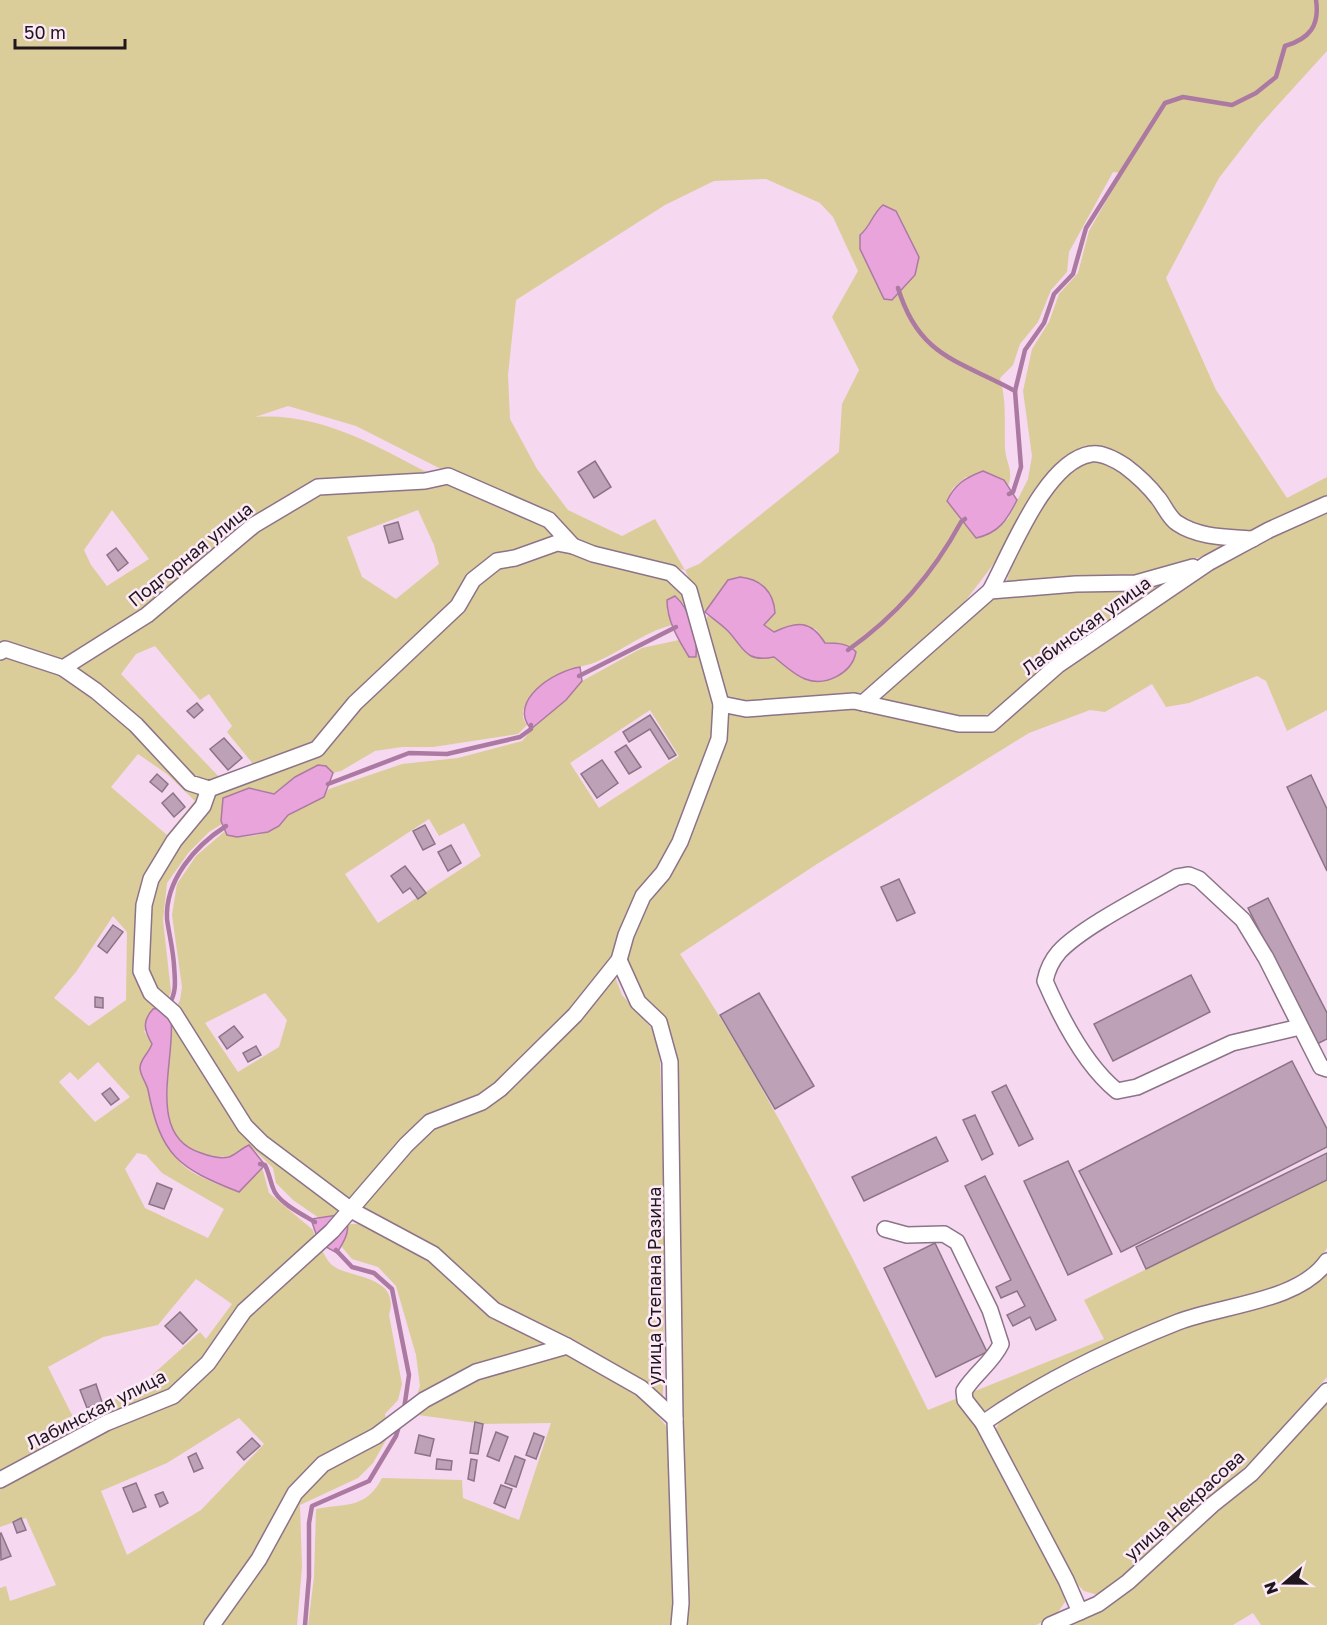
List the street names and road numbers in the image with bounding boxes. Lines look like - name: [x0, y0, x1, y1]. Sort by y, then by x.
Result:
- street label: Подгорная улица: [123, 497, 257, 611]
- street label: Лабинская улица: [1017, 571, 1155, 679]
- street label: улица Степана Разина: [643, 1187, 665, 1385]
- street label: Лабинская улица: [23, 1364, 169, 1454]
- street label: улица Некрасова: [1119, 1445, 1249, 1565]

